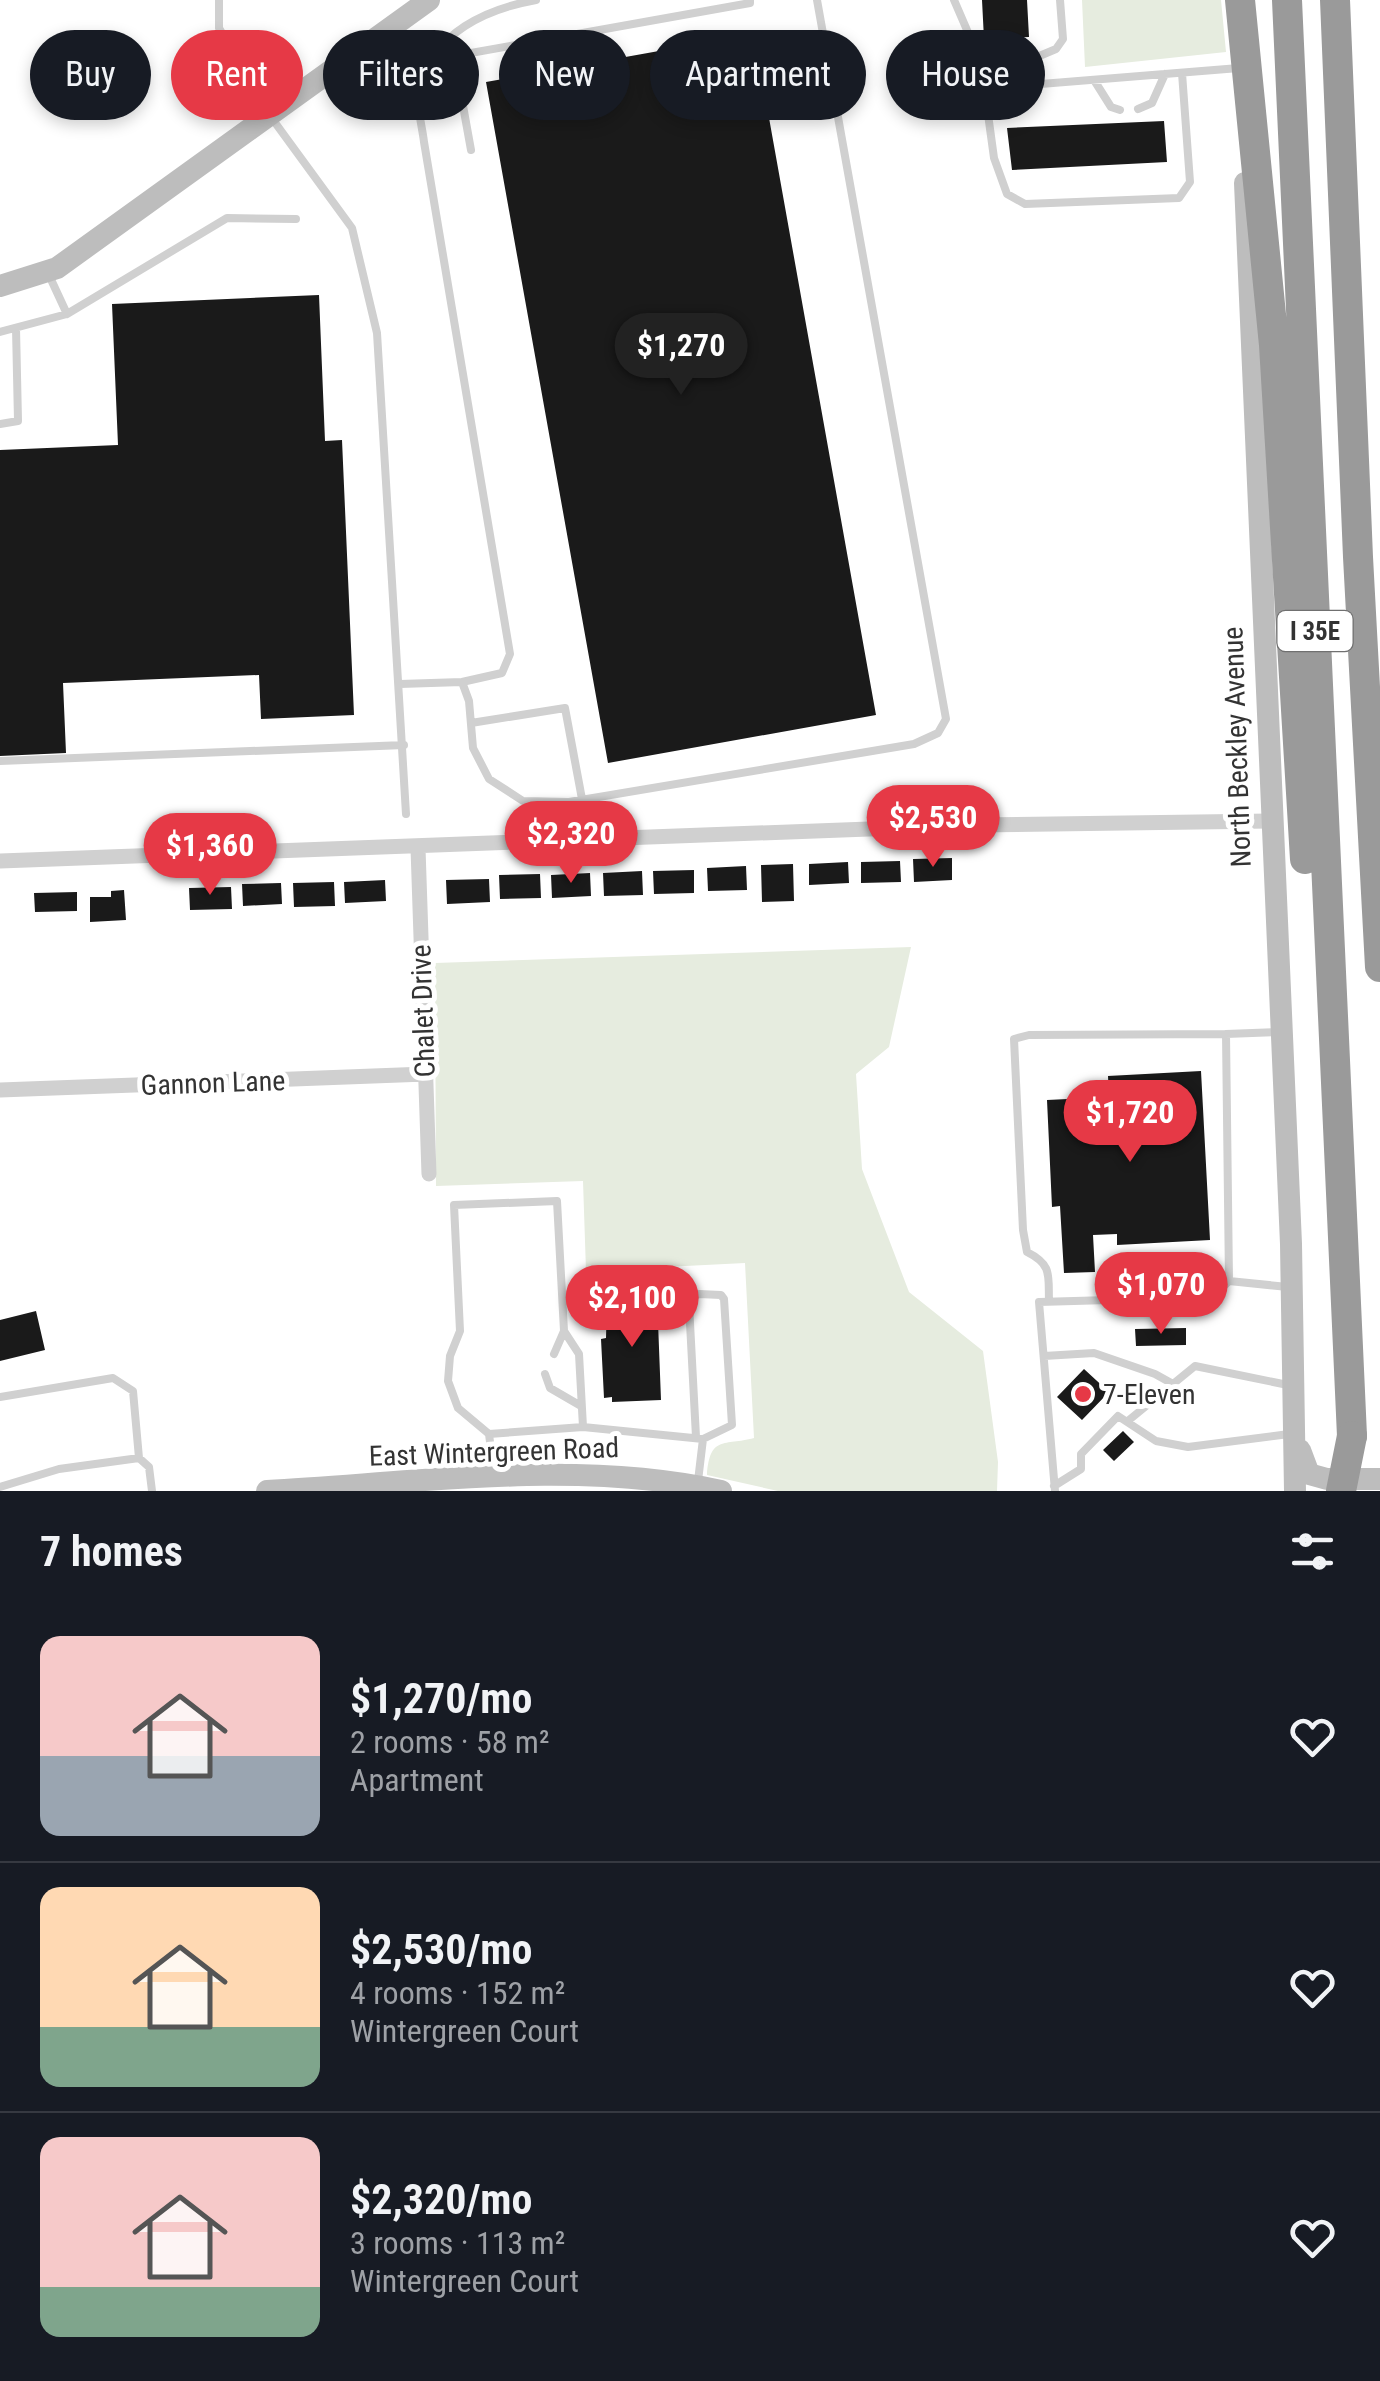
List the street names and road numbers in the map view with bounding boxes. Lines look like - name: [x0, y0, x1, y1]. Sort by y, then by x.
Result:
- road number: I 35E: [1278, 611, 1352, 651]
- street label: North Beckley Avenue: [1216, 626, 1258, 868]
- street label: Chalet Drive: [404, 944, 442, 1078]
- street label: Gannon Lane: [140, 1064, 286, 1102]
- street label: East Wintergreen Road: [368, 1431, 620, 1473]

